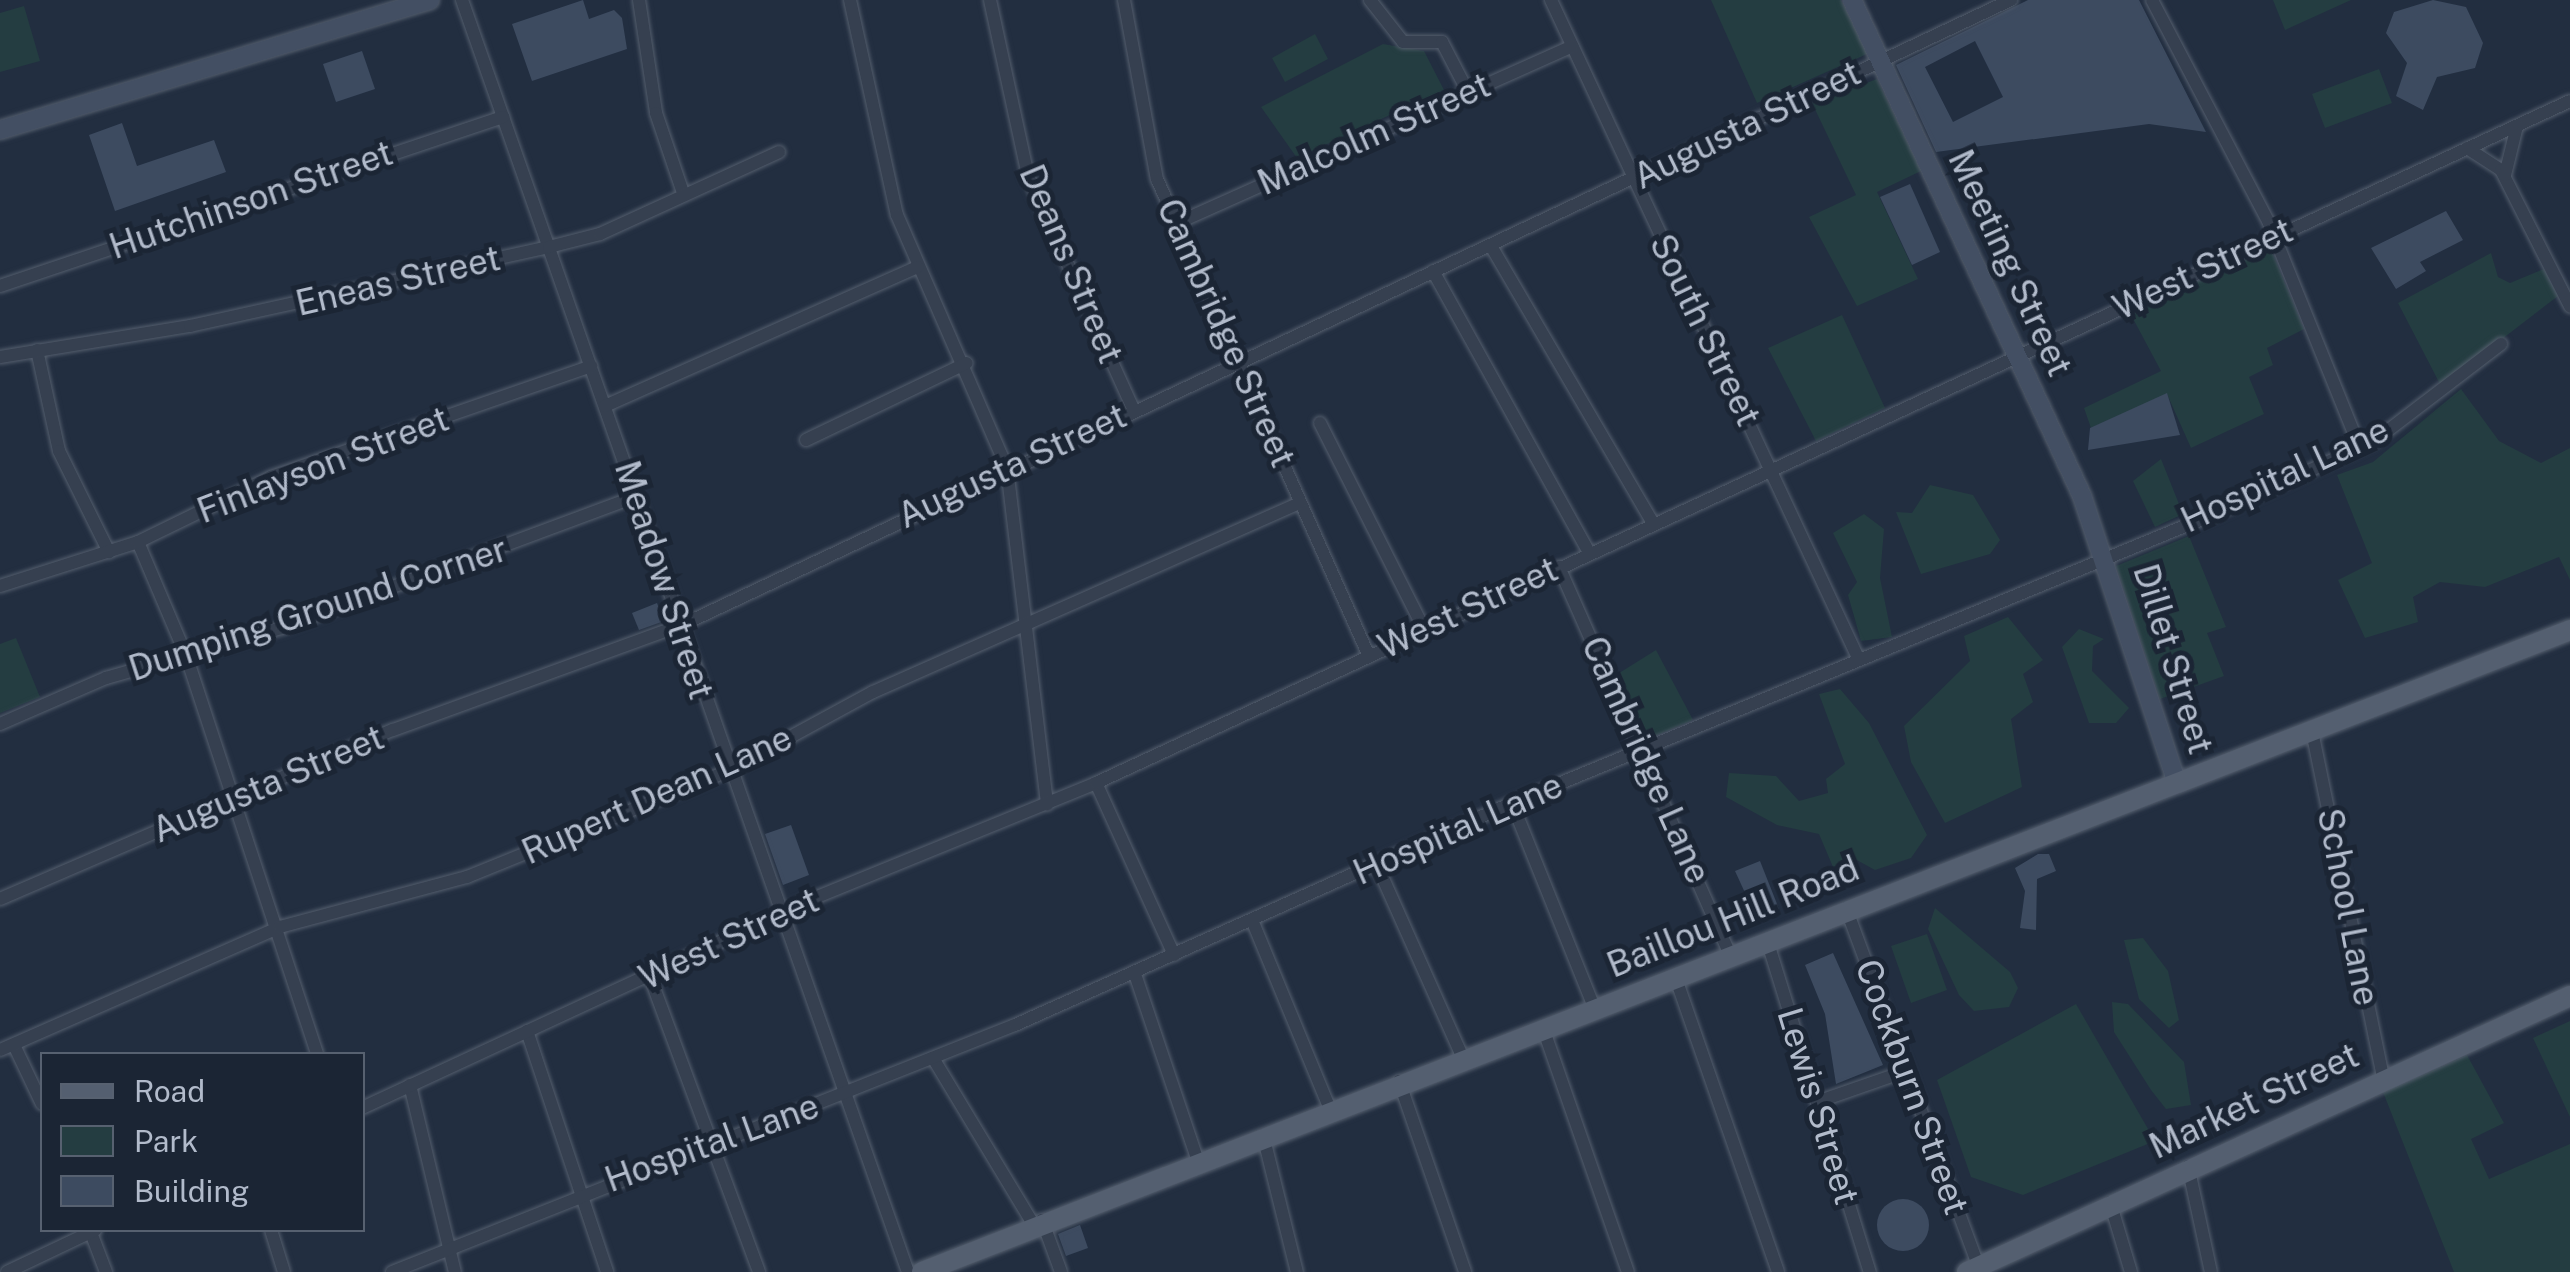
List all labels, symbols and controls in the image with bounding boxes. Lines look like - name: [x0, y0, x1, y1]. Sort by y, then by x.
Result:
- street label: Augusta Street: [1627, 52, 1867, 198]
- street label: Malcolm Street: [1251, 64, 1497, 204]
- street label: Hutchinson Street: [104, 132, 398, 268]
- street label: Meeting Street: [1939, 143, 2081, 383]
- street label: Deans Street: [1010, 158, 1132, 370]
- street label: Cambridge Street: [1148, 192, 1304, 474]
- street label: West Street: [2107, 209, 2299, 329]
- street label: South Street: [1641, 227, 1769, 433]
- street label: Eneas Street: [292, 237, 504, 325]
- street label: Augusta Street: [891, 395, 1133, 537]
- street label: Finlayson Street: [191, 398, 455, 532]
- street label: Hospital Lane: [2174, 409, 2396, 541]
- street label: Meadow Street: [606, 455, 722, 705]
- street label: Dumping Ground Corner: [123, 528, 513, 690]
- street label: West Street: [1372, 548, 1564, 668]
- street label: Dillet Street: [2124, 559, 2222, 759]
- street label: Cambridge Lane: [1573, 630, 1719, 890]
- street label: Augusta Street: [146, 716, 390, 852]
- street label: Rupert Dean Lane: [516, 717, 798, 873]
- street label: Hospital Lane: [1347, 764, 1569, 894]
- street label: School Lane: [2308, 805, 2388, 1009]
- street label: Baillou Hill Road: [1601, 847, 1865, 987]
- street label: West Street: [633, 879, 825, 999]
- street label: Cockburn Street: [1846, 954, 1978, 1220]
- street label: Lewis Street: [1768, 1003, 1868, 1209]
- street label: Market Street: [2143, 1034, 2365, 1168]
- legend: [40, 1052, 365, 1232]
- text: Road: [134, 1073, 205, 1109]
- street label: Hospital Lane: [599, 1085, 825, 1201]
- text: Park: [134, 1123, 198, 1159]
- text: Building: [134, 1173, 249, 1209]

